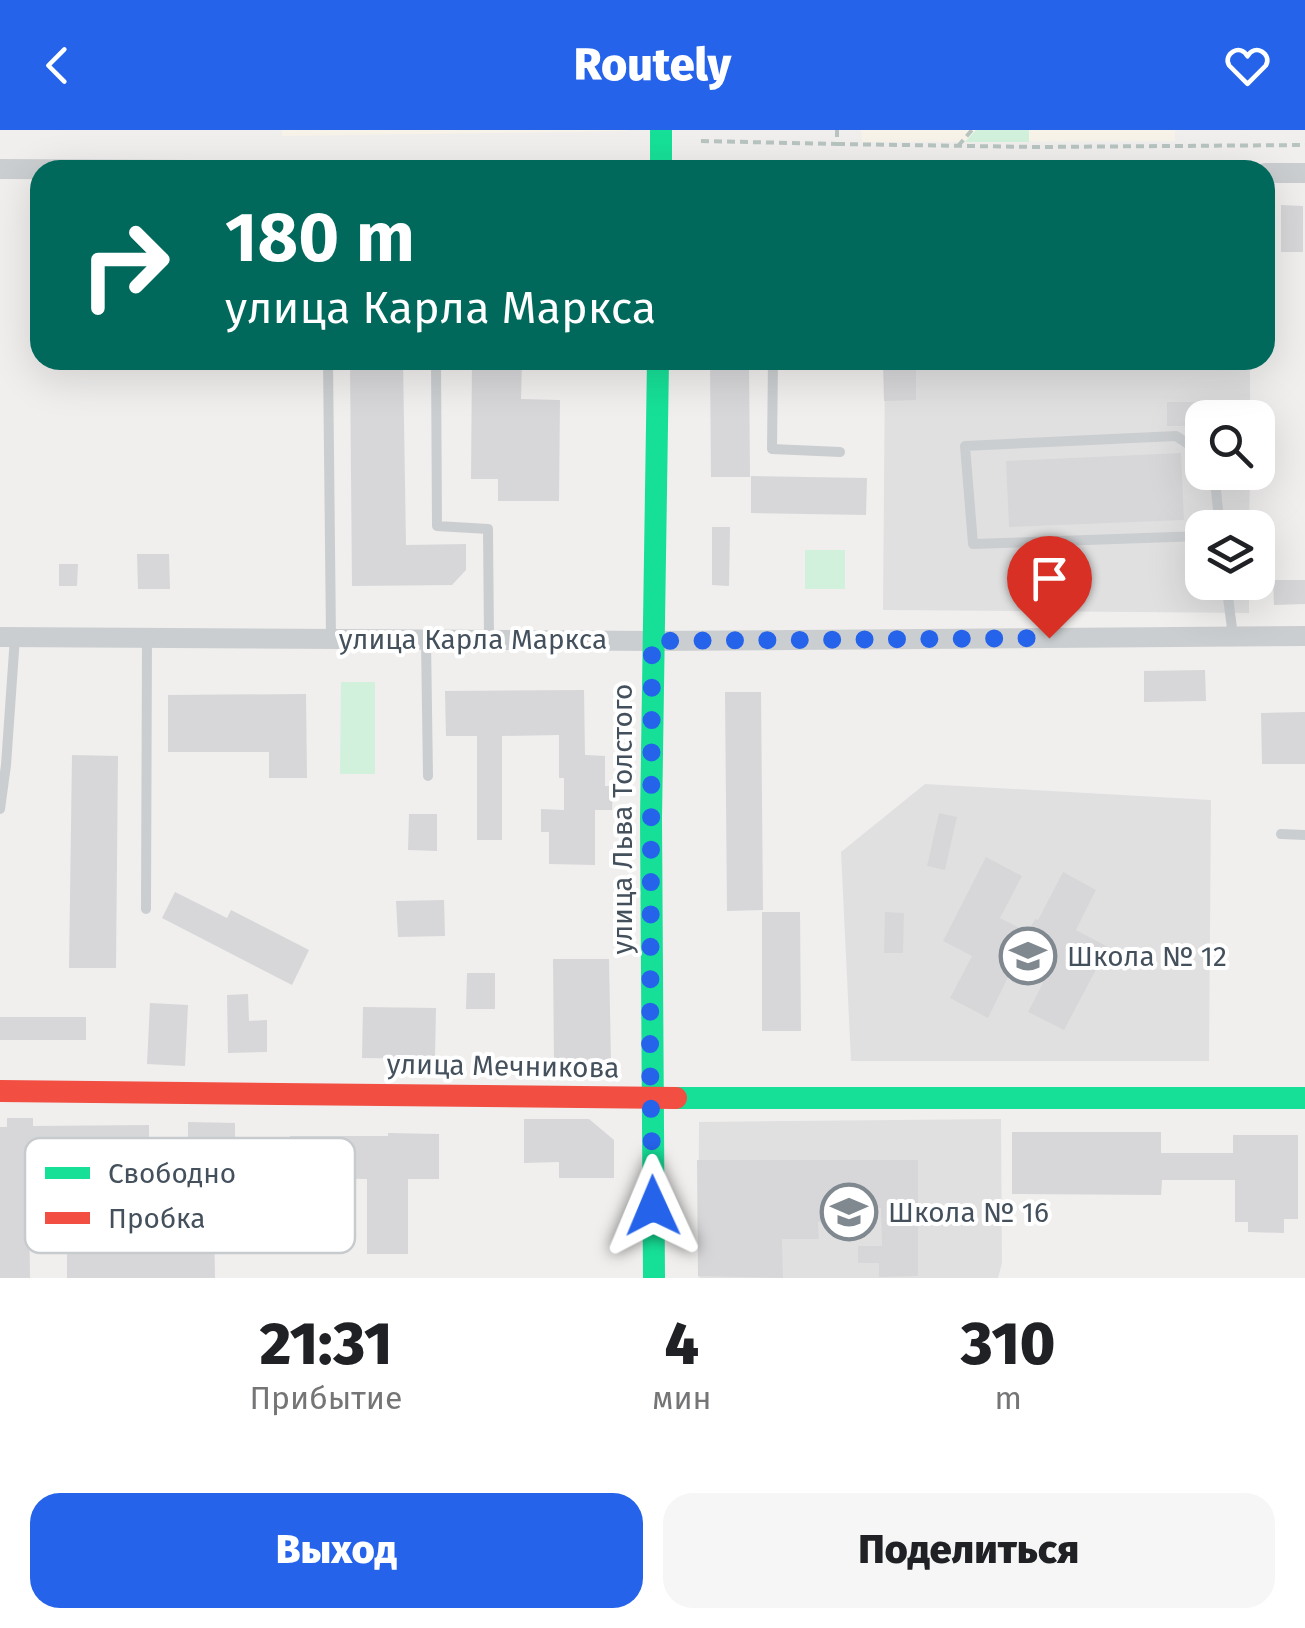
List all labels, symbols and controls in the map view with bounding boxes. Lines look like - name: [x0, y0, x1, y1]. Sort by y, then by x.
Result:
- icon: back: [30, 38, 85, 93]
- text: Routely: [574, 38, 731, 92]
- icon: heart: [1220, 38, 1275, 93]
- text: 180 m: [225, 196, 415, 280]
- icon: right: [60, 200, 190, 330]
- text: улица Карла Маркса: [225, 281, 656, 335]
- map controls: [1185, 400, 1275, 600]
- button: search: [1185, 400, 1275, 490]
- button: layers: [1185, 510, 1275, 600]
- pin: [1007, 536, 1092, 639]
- icon: arrive: [1022, 551, 1077, 606]
- street label: улица Карла Маркса: [339, 623, 607, 656]
- street label: улица Льва Толстого: [606, 684, 639, 954]
- school or university icon: Школа № 12: [998, 926, 1058, 986]
- place label: Школа № 12: [1067, 940, 1227, 973]
- street label: улица Мечникова: [386, 1047, 620, 1085]
- legend: [25, 1138, 355, 1253]
- position arrow: [601, 1154, 705, 1258]
- text: Свободно: [108, 1157, 236, 1190]
- school or university icon: Школа № 16: [819, 1182, 879, 1242]
- place label: Школа № 16: [888, 1196, 1049, 1229]
- text: Пробка: [108, 1202, 205, 1235]
- text: 21:31: [260, 1308, 392, 1380]
- text: 4: [665, 1308, 699, 1380]
- text: 310: [961, 1308, 1055, 1380]
- text: Прибытие: [250, 1379, 402, 1417]
- text: мин: [652, 1379, 712, 1417]
- text: m: [995, 1379, 1022, 1417]
- button: Выход: [30, 1493, 643, 1608]
- button: Поделиться: [663, 1493, 1275, 1608]

